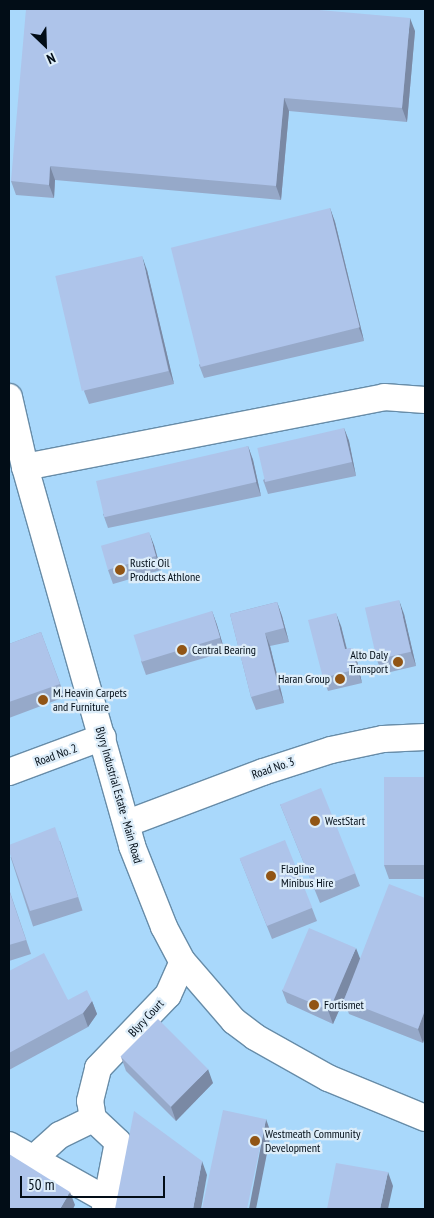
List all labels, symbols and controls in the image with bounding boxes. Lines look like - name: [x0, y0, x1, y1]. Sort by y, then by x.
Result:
- north arrow: [20, 20, 70, 70]
- text: N: [44, 49, 58, 68]
- place label: Rustic Oil Products Athlone: [130, 556, 200, 584]
- marker: Rustic Oil Products Athlone: [114, 564, 126, 576]
- place label: Central Bearing: [192, 643, 256, 657]
- marker: Central Bearing: [176, 644, 188, 656]
- place label: Alto Daly Transport: [349, 648, 388, 676]
- marker: Alto Daly Transport: [392, 656, 404, 668]
- place label: Haran Group: [278, 672, 330, 686]
- marker: Haran Group: [334, 673, 346, 685]
- place label: M. Heavin Carpets and Furniture: [53, 686, 128, 714]
- marker: M. Heavin Carpets and Furniture: [37, 694, 49, 706]
- street label: Blyry Industrial Estate - Main Road: [92, 725, 146, 865]
- street label: Road No. 2: [33, 741, 79, 769]
- street label: Road No. 3: [250, 754, 296, 782]
- place label: WestStart: [325, 814, 365, 828]
- marker: WestStart: [309, 815, 321, 827]
- place label: Flagline Minibus Hire: [281, 862, 333, 890]
- marker: Flagline Minibus Hire: [265, 870, 277, 882]
- street label: Blyry Court: [125, 996, 167, 1040]
- place label: Fortismet: [324, 998, 364, 1012]
- marker: Fortismet: [308, 999, 320, 1011]
- place label: Westmeath Community Development: [265, 1127, 360, 1155]
- marker: Westmeath Community Development: [249, 1135, 261, 1147]
- scale bar: [22, 1166, 168, 1198]
- text: 50 m: [28, 1175, 54, 1194]

